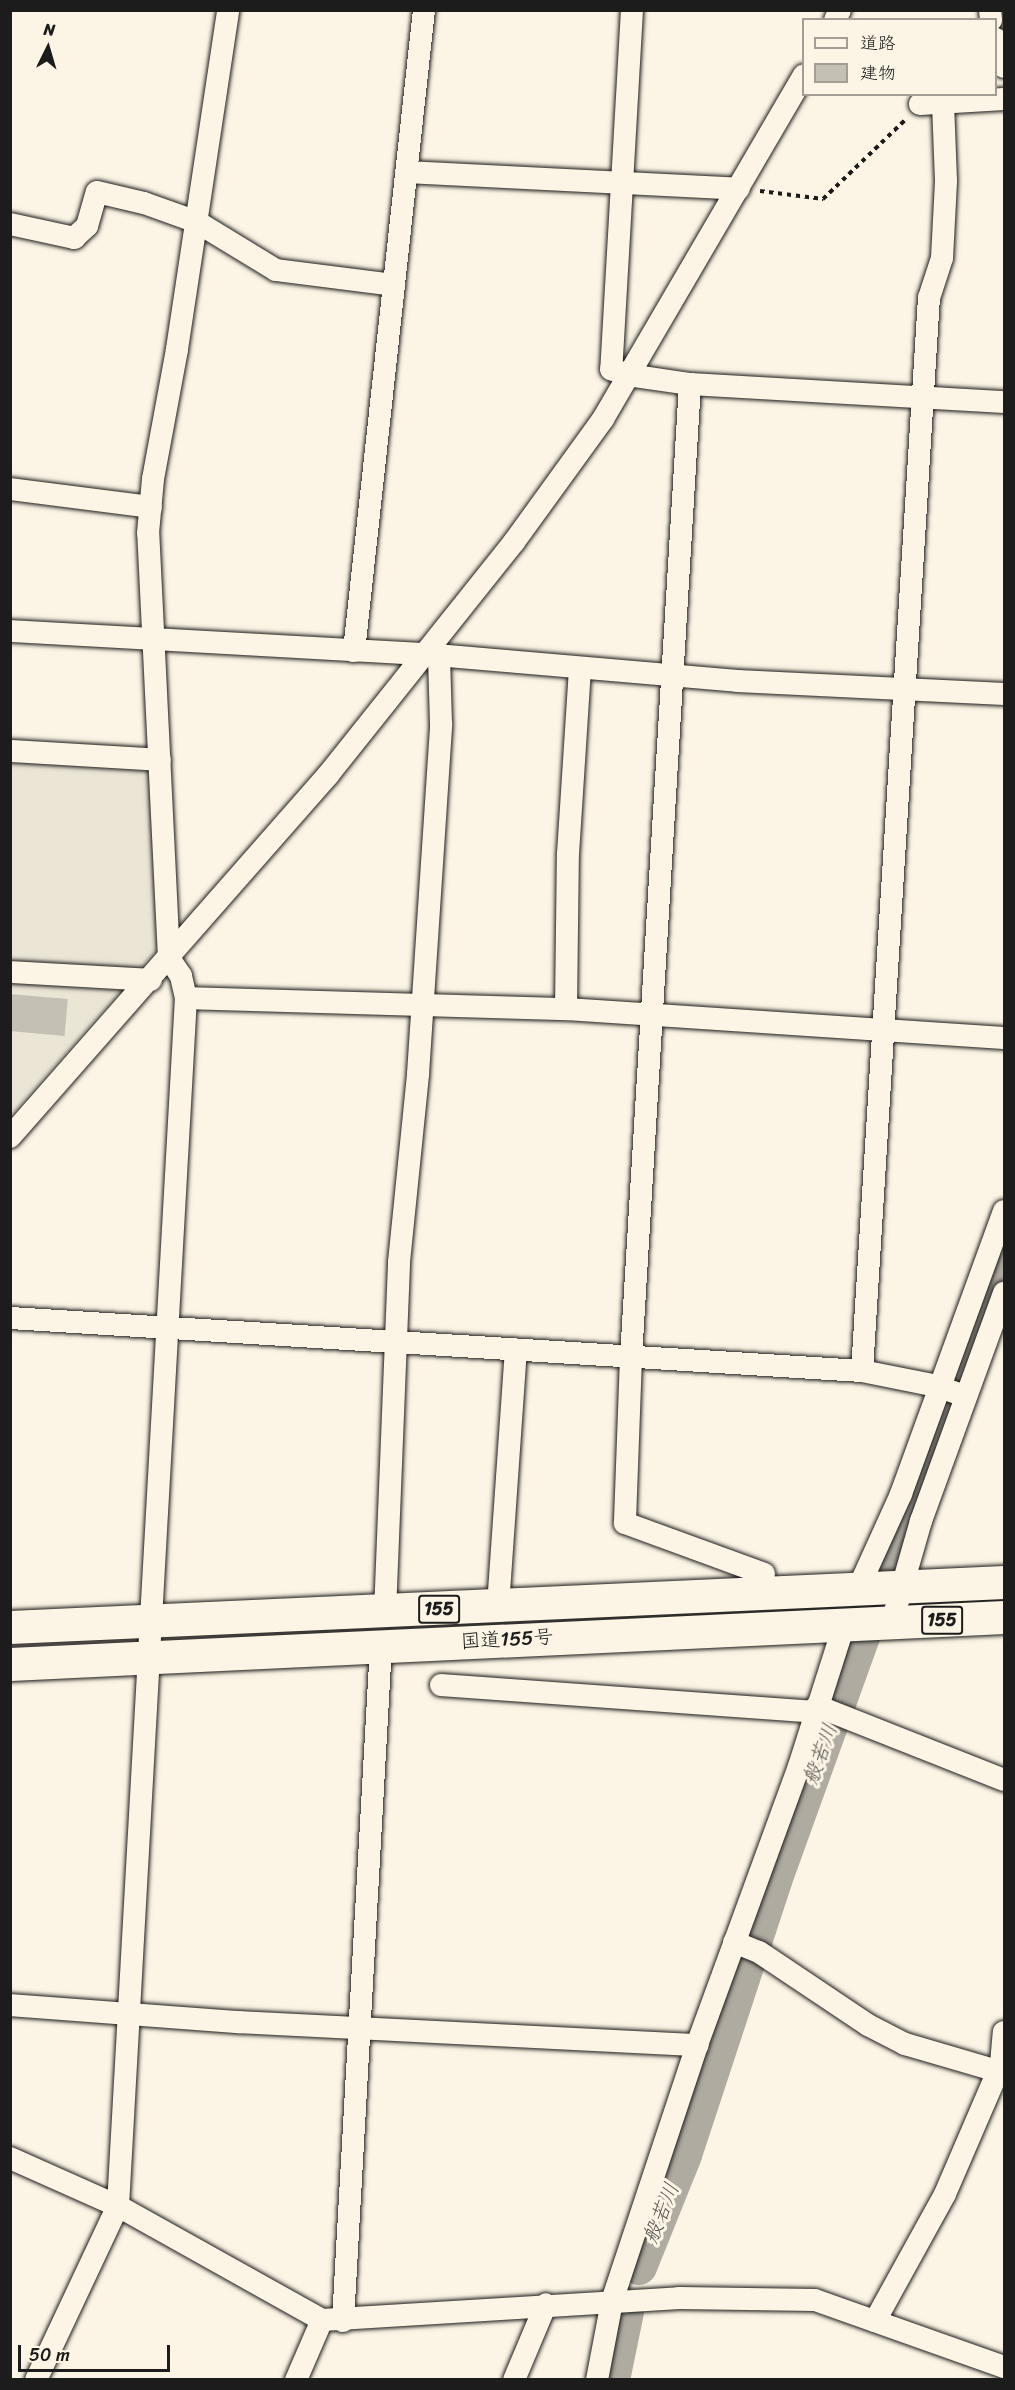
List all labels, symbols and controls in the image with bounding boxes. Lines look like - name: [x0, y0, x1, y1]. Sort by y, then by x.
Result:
- text: N: [43, 15, 56, 44]
- north arrow: [18, 18, 78, 78]
- legend: [802, 18, 997, 96]
- text: 道路: [860, 27, 896, 59]
- text: 建物: [860, 57, 896, 89]
- road number: 155: [418, 1594, 460, 1624]
- road number: 155: [921, 1605, 963, 1635]
- street label: 国道155号: [460, 1625, 554, 1653]
- water label: 般若川: [797, 1720, 843, 1788]
- water label: 般若川: [638, 2179, 684, 2247]
- scale bar: [21, 2333, 172, 2371]
- text: 50 m: [29, 2339, 70, 2371]

